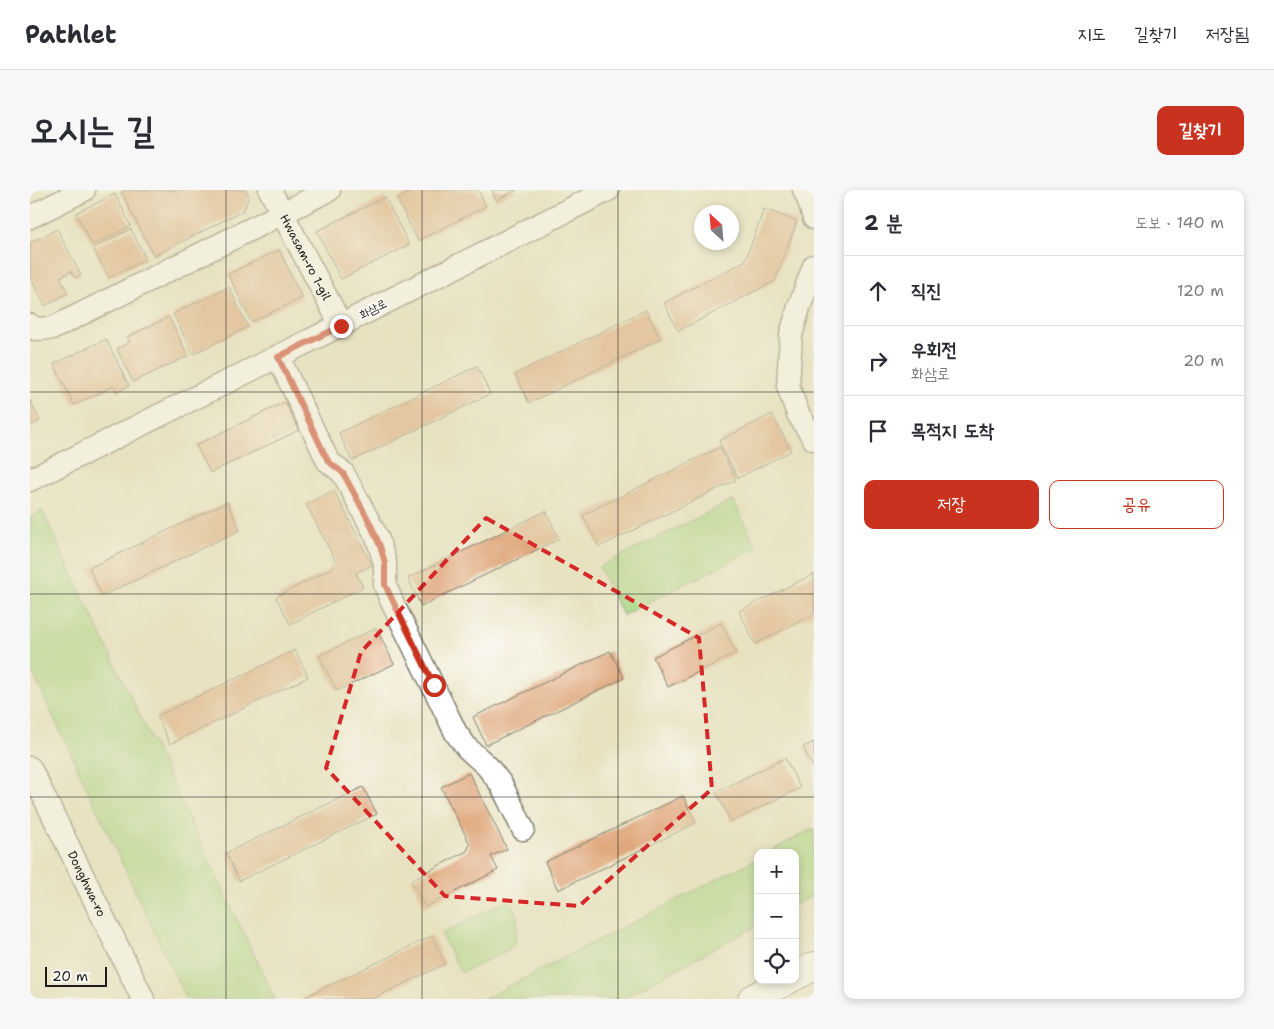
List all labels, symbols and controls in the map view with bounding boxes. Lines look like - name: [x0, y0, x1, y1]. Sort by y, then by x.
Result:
- text: Pathlet: [25, 19, 116, 51]
- text: 지도: [1077, 22, 1106, 46]
- text: 길찾기: [1134, 22, 1178, 46]
- text: 저장됨: [1206, 22, 1249, 46]
- text: 오시는 길: [30, 106, 155, 153]
- button: 길찾기: [1157, 106, 1244, 155]
- north arrow: [694, 205, 739, 250]
- text: 2 분: [864, 209, 903, 237]
- street label: Hwasam-ro 1-gil: [276, 212, 335, 303]
- text: 도보 · 140 m: [1135, 212, 1224, 233]
- icon: ahead: [864, 277, 892, 305]
- text: 직진: [911, 278, 942, 303]
- text: 120 m: [1177, 280, 1224, 301]
- street label: 화삼로: [356, 295, 390, 323]
- route end: [330, 315, 353, 338]
- text: 우회전: [911, 337, 957, 362]
- icon: right: [864, 347, 892, 375]
- text: 20 m: [1183, 350, 1224, 371]
- text: 화삼로: [911, 363, 950, 384]
- icon: arrive: [864, 417, 892, 445]
- text: 목적지 도착: [911, 418, 994, 443]
- button: 저장: [864, 480, 1039, 529]
- button: 공유: [1049, 480, 1224, 529]
- route start: [423, 674, 446, 697]
- street label: Donghwa-ro: [64, 848, 110, 919]
- map controls: [754, 849, 799, 984]
- button: +: [754, 849, 799, 894]
- button: −: [754, 894, 799, 939]
- button: locate: [754, 939, 799, 984]
- scale bar: [45, 964, 108, 987]
- text: 20 m: [52, 967, 88, 985]

